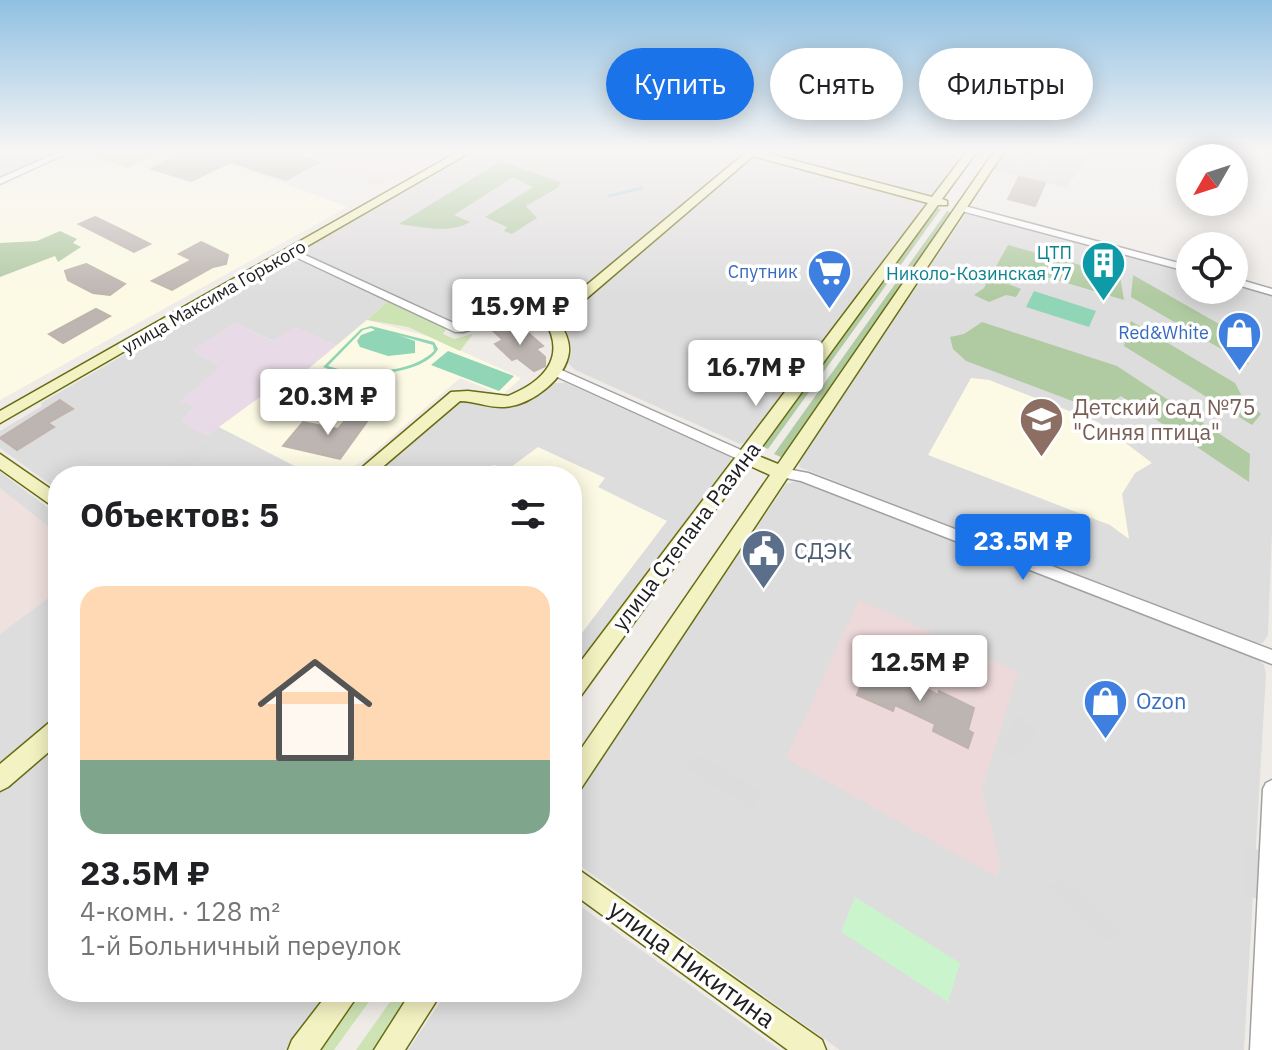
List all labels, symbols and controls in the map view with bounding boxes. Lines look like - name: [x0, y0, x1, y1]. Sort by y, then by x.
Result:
- chip: Купить: [606, 48, 754, 120]
- chip: Снять: [770, 48, 903, 120]
- chip: Фильтры: [919, 48, 1093, 120]
- north arrow: [1176, 144, 1248, 216]
- map controls: [1176, 144, 1248, 304]
- button: locate: [1176, 232, 1248, 304]
- street label: улица Максима Горького: [118, 235, 310, 359]
- building icon: ЦТП Николо-Козинская 77: [1079, 239, 1127, 302]
- place label: ЦТП Николо-Козинская 77: [886, 241, 1072, 285]
- supermarket icon: Спутник: [805, 248, 853, 311]
- place label: Спутник: [728, 260, 798, 283]
- pin: 15.9M ₽: [446, 279, 594, 347]
- text: 15.9M ₽: [470, 288, 570, 322]
- shop icon: Red&White: [1216, 309, 1264, 372]
- place label: Red&White: [1118, 321, 1209, 344]
- pin: 16.7M ₽: [682, 340, 830, 408]
- text: 16.7M ₽: [706, 349, 806, 383]
- pin: 20.3M ₽: [254, 369, 402, 437]
- text: 20.3M ₽: [278, 378, 378, 412]
- place label: Детский сад №75 "Синяя птица": [1073, 392, 1256, 446]
- school or university icon: Детский сад №75 "Синяя птица": [1018, 396, 1066, 459]
- street label: улица Степана Разина: [605, 435, 766, 636]
- text: Объектов: 5: [80, 492, 279, 536]
- icon: filters: [506, 492, 550, 536]
- pin: 23.5M ₽: [949, 514, 1097, 582]
- text: 23.5M ₽: [973, 523, 1073, 557]
- public building icon: СДЭК: [739, 527, 787, 590]
- place label: СДЭК: [794, 536, 852, 565]
- pin: 12.5M ₽: [846, 635, 994, 703]
- icon: home: [243, 638, 387, 782]
- text: 12.5M ₽: [870, 644, 970, 678]
- shop icon: Ozon: [1081, 677, 1129, 740]
- place label: Ozon: [1136, 686, 1186, 715]
- text: 23.5M ₽: [80, 850, 210, 894]
- street label: улица Никитина: [602, 891, 783, 1035]
- text: 4-комн. · 128 m²: [80, 894, 280, 928]
- text: 1-й Больничный переулок: [80, 928, 401, 962]

